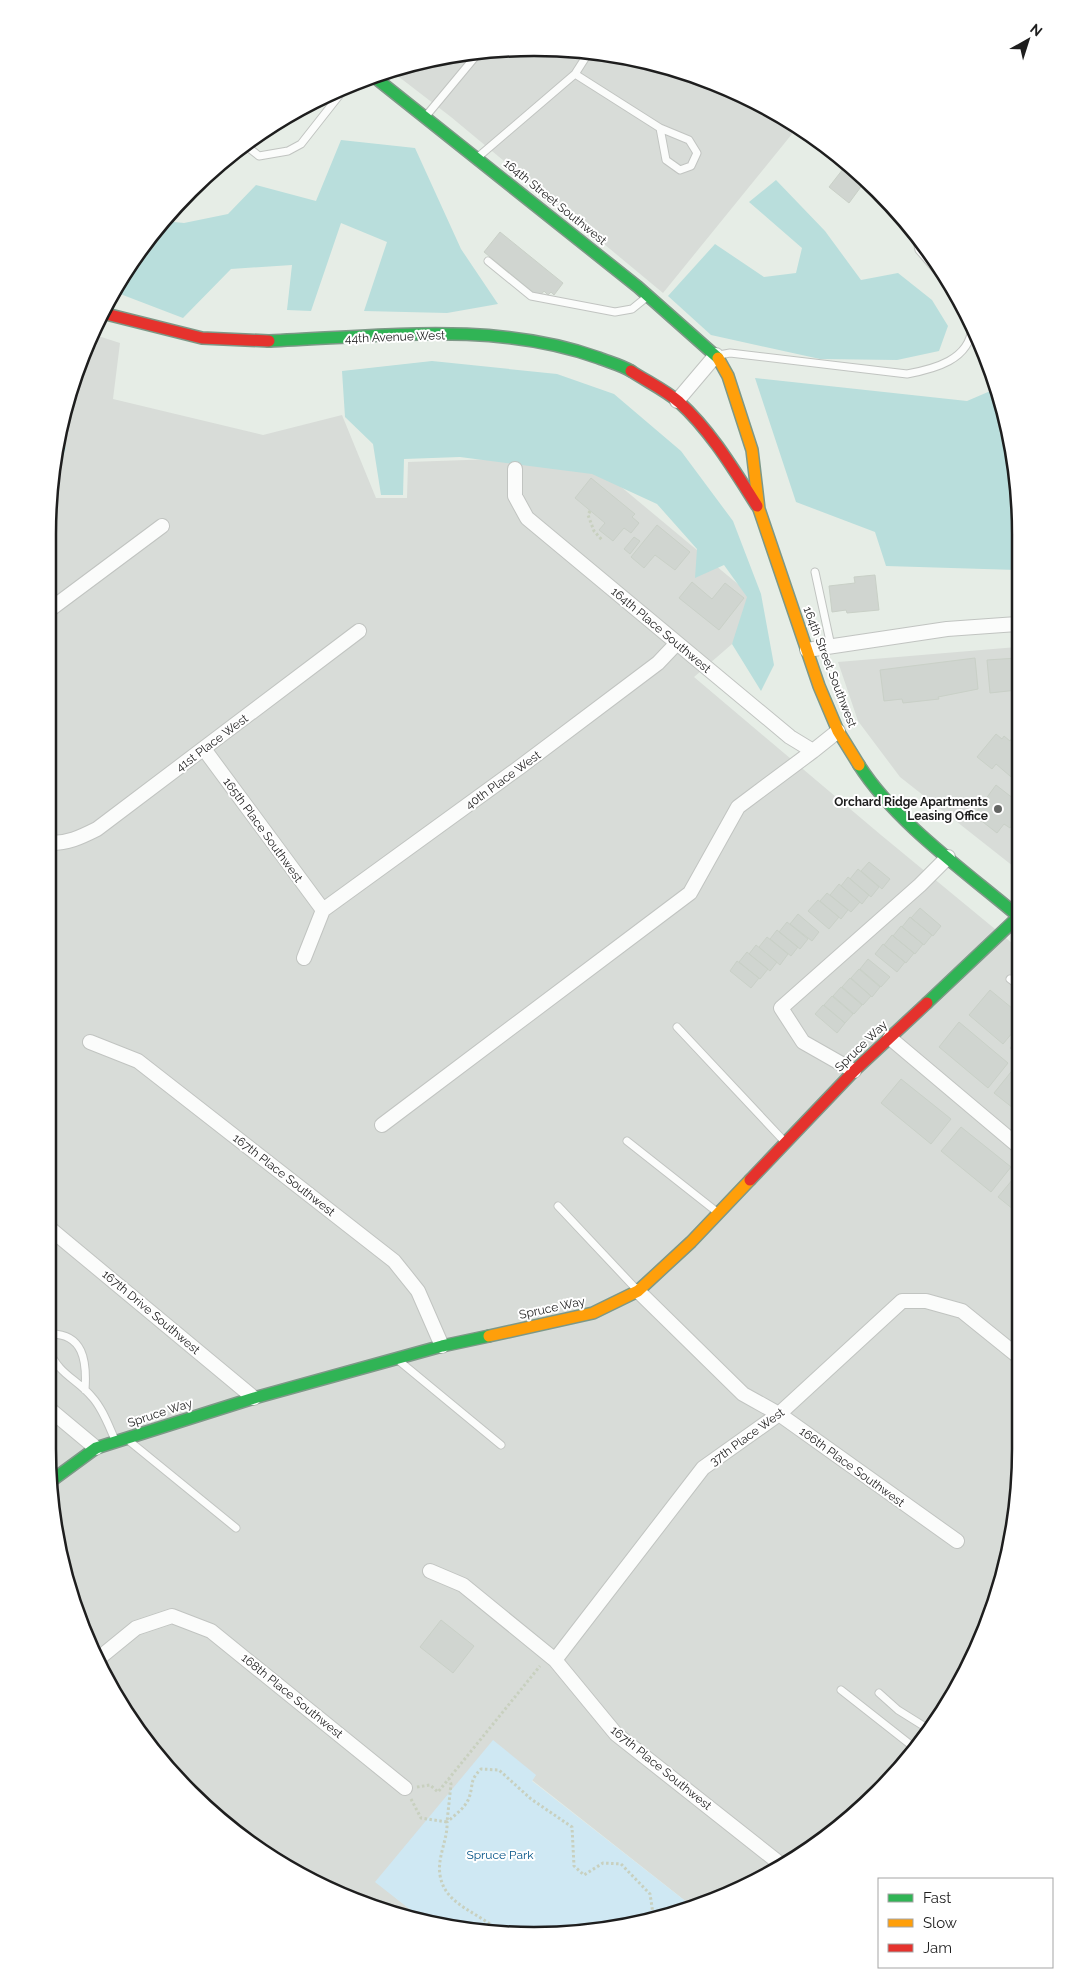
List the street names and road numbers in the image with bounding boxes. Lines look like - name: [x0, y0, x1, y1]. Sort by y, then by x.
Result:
- street label: 164th Street Southwest: [501, 156, 609, 248]
- street label: 44th Avenue West: [345, 328, 445, 346]
- street label: 164th Place Southwest: [608, 584, 714, 676]
- street label: 164th Street Southwest: [801, 605, 859, 729]
- street label: 41st Place West: [173, 711, 251, 775]
- street label: 40th Place West: [462, 748, 544, 812]
- street label: 165th Place Southwest: [220, 775, 306, 885]
- street label: Spruce Way: [832, 1017, 890, 1074]
- street label: 167th Place Southwest: [230, 1131, 338, 1219]
- street label: 167th Drive Southwest: [99, 1267, 203, 1357]
- street label: Spruce Way: [518, 1294, 587, 1322]
- street label: Spruce Way: [126, 1396, 194, 1430]
- street label: 37th Place West: [707, 1405, 787, 1469]
- street label: 166th Place Southwest: [797, 1424, 907, 1510]
- street label: 168th Place Southwest: [239, 1651, 345, 1741]
- street label: 167th Place Southwest: [608, 1723, 714, 1813]

